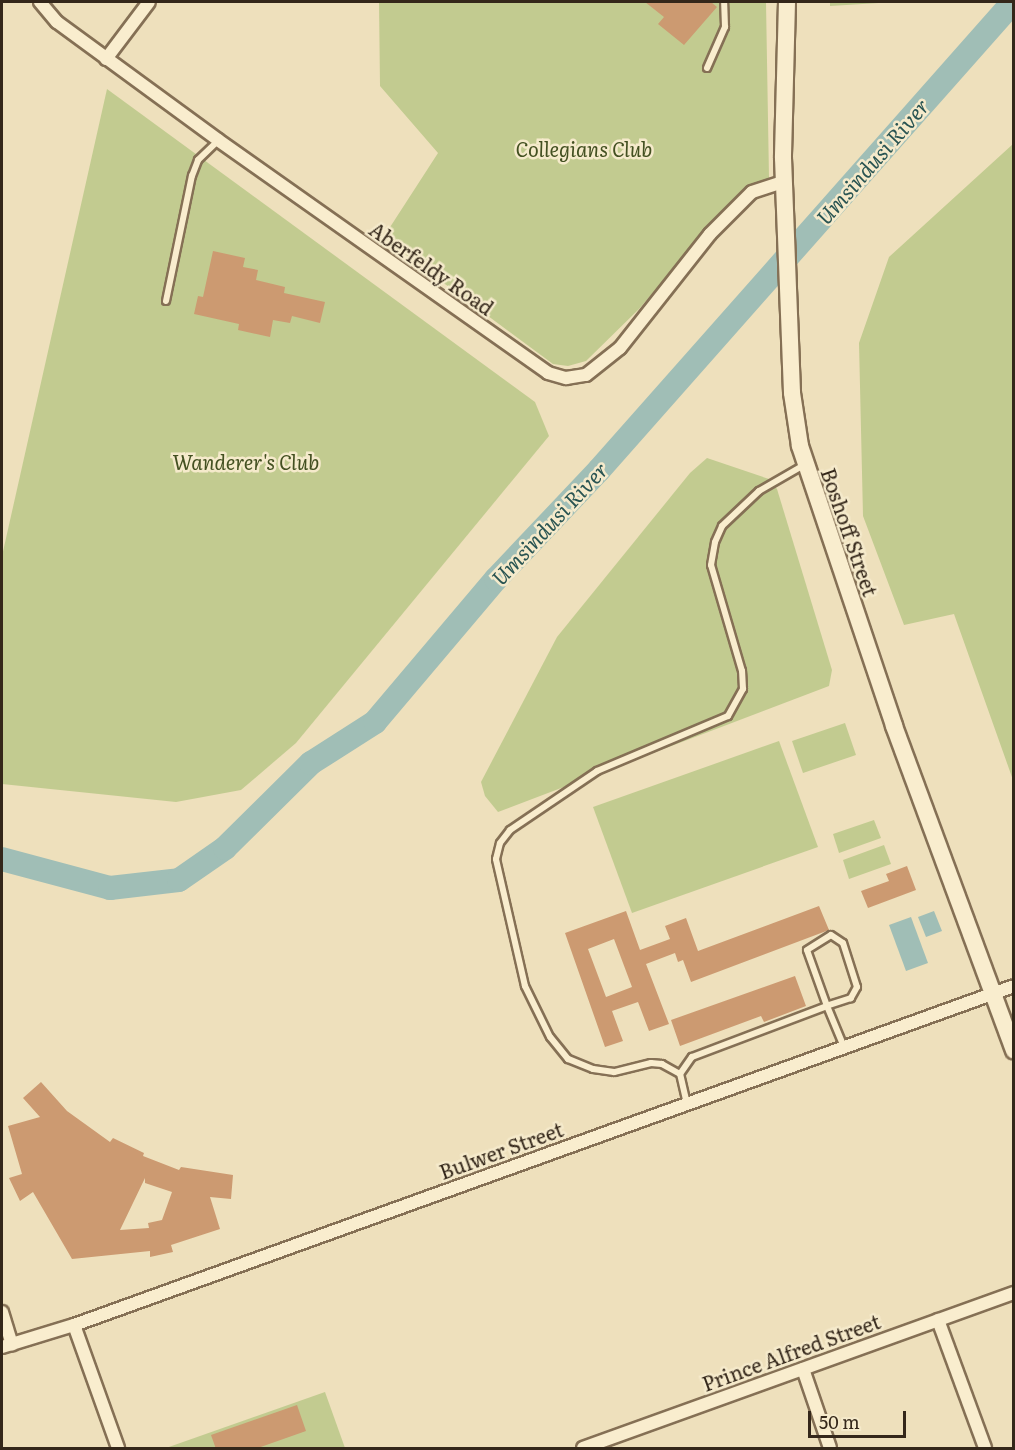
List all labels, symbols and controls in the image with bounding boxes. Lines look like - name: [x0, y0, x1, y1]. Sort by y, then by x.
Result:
- water label: Umsindusi River: [811, 93, 933, 229]
- park label: Collegians Club: [516, 136, 652, 160]
- street label: Aberfeldy Road: [365, 216, 499, 320]
- park label: Wanderer's Club: [173, 449, 319, 473]
- water label: Umsindusi River: [486, 456, 612, 590]
- street label: Boshoff Street: [817, 465, 883, 599]
- street label: Bulwer Street: [436, 1116, 566, 1184]
- street label: Prince Alfred Street: [699, 1309, 883, 1395]
- scale bar: [811, 1399, 908, 1437]
- text: 50 m: [819, 1408, 860, 1435]

